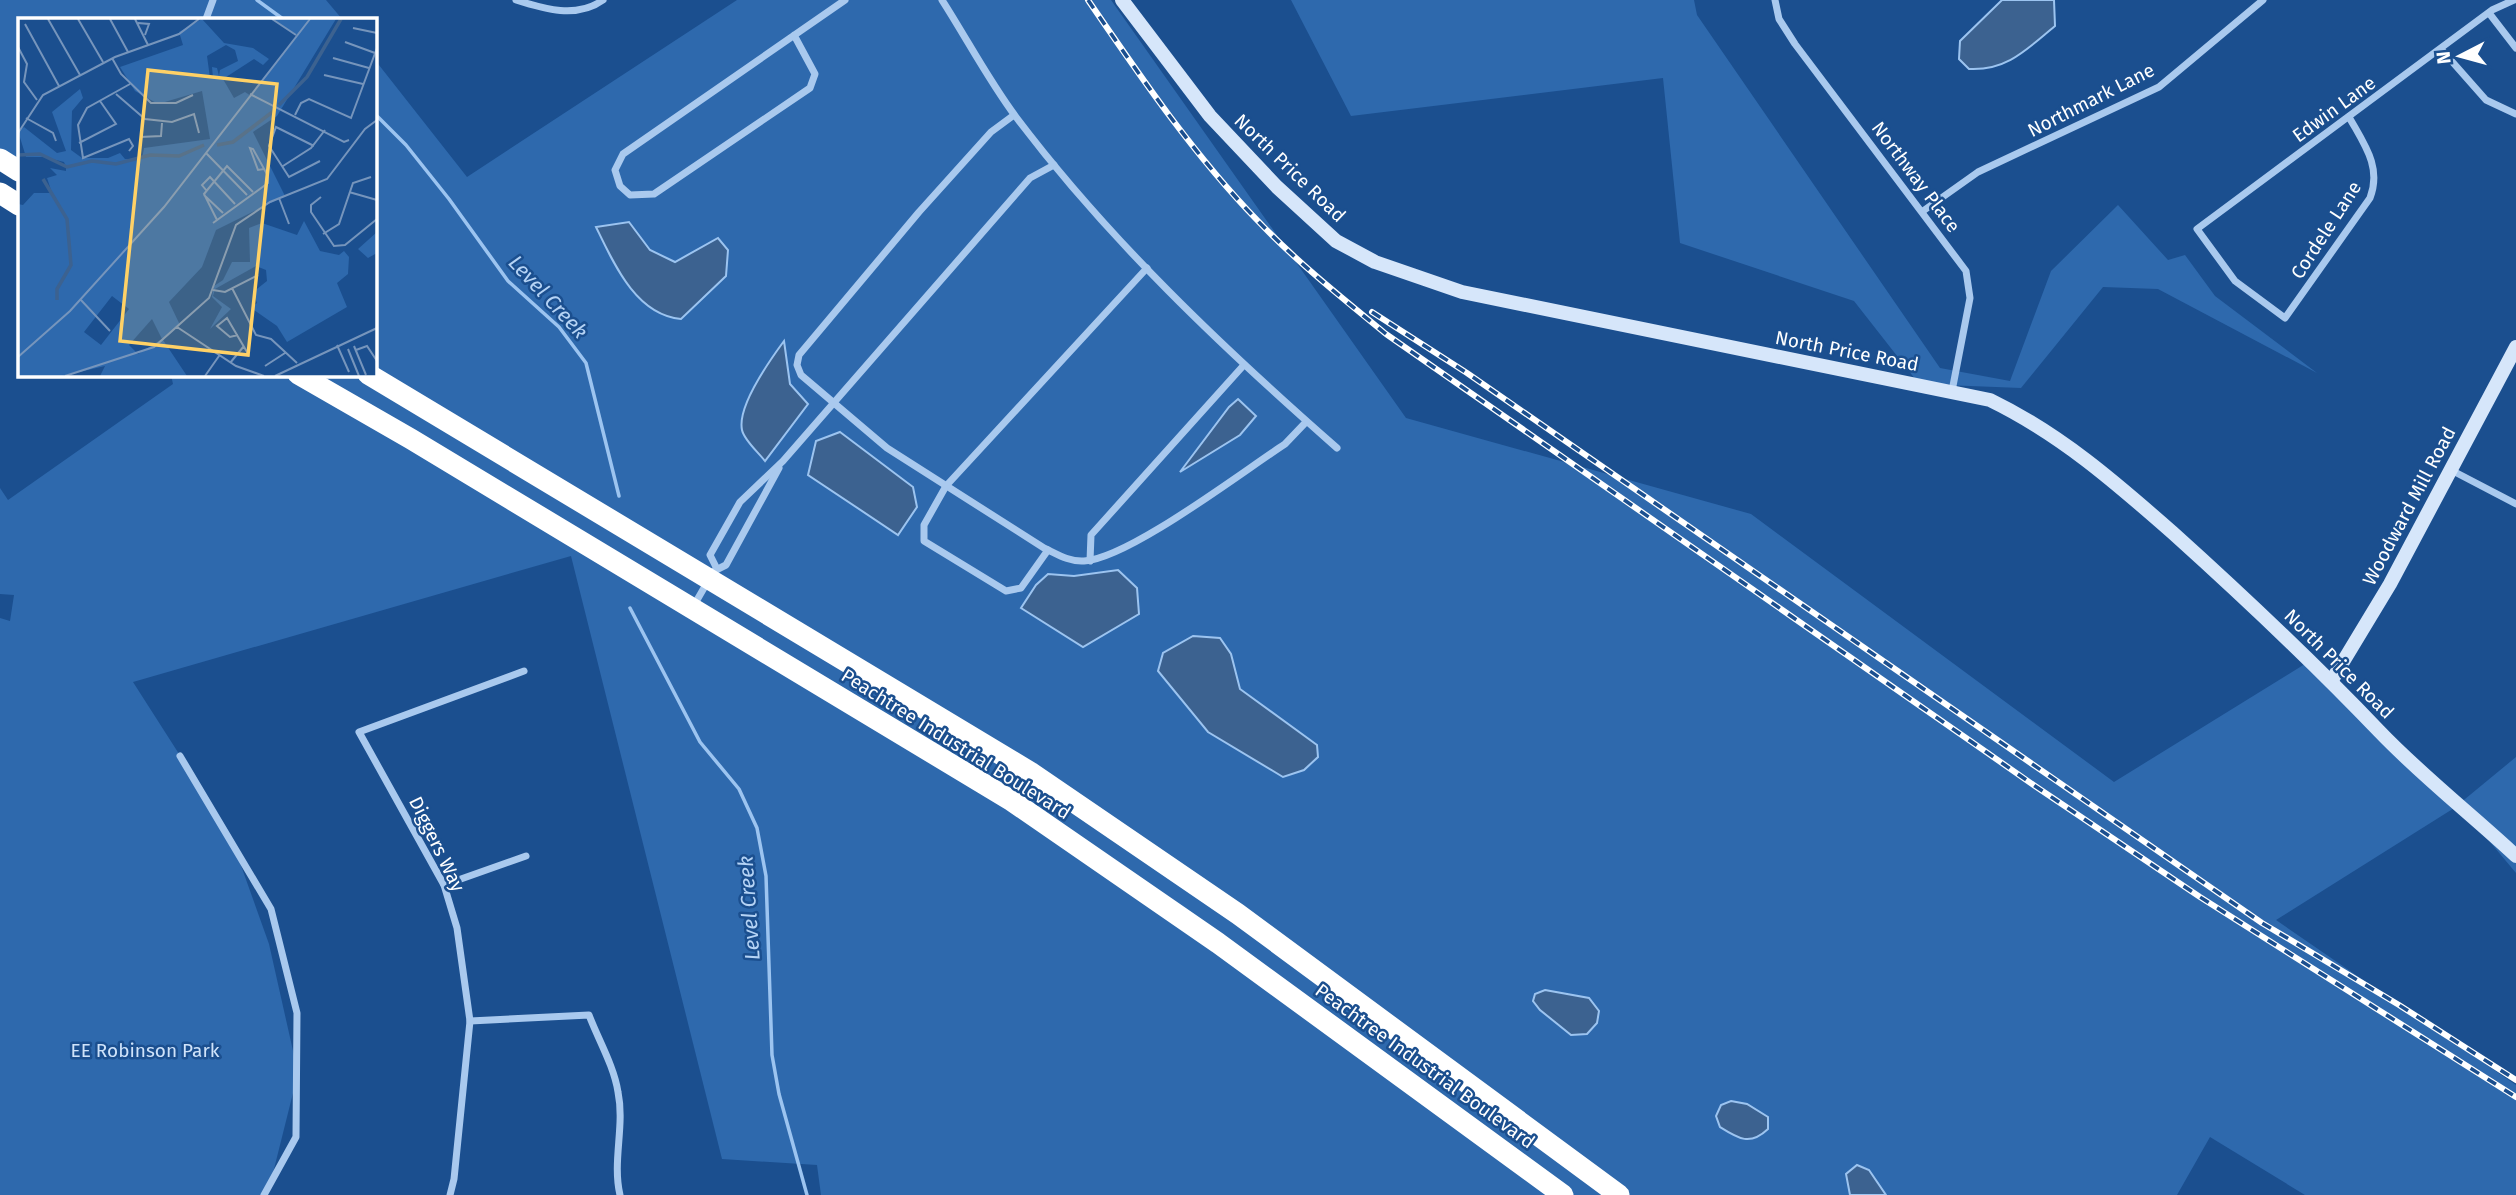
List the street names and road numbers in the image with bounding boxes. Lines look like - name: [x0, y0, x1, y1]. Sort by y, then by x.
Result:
- street label: Northmark Lane: [2024, 58, 2158, 142]
- street label: Edwin Lane: [2288, 71, 2380, 147]
- street label: North Price Road: [1230, 109, 1350, 227]
- street label: Northway Place: [1867, 117, 1965, 237]
- street label: Cordele Lane: [2286, 177, 2366, 283]
- street label: North Price Road: [1773, 326, 1921, 376]
- street label: Woodward Mill Road: [2358, 423, 2460, 589]
- street label: North Price Road: [2279, 604, 2399, 724]
- street label: Peachtree Industrial Boulevard: [837, 664, 1075, 824]
- street label: Diggers Way: [404, 793, 470, 896]
- street label: Peachtree Industrial Boulevard: [1311, 979, 1539, 1153]

